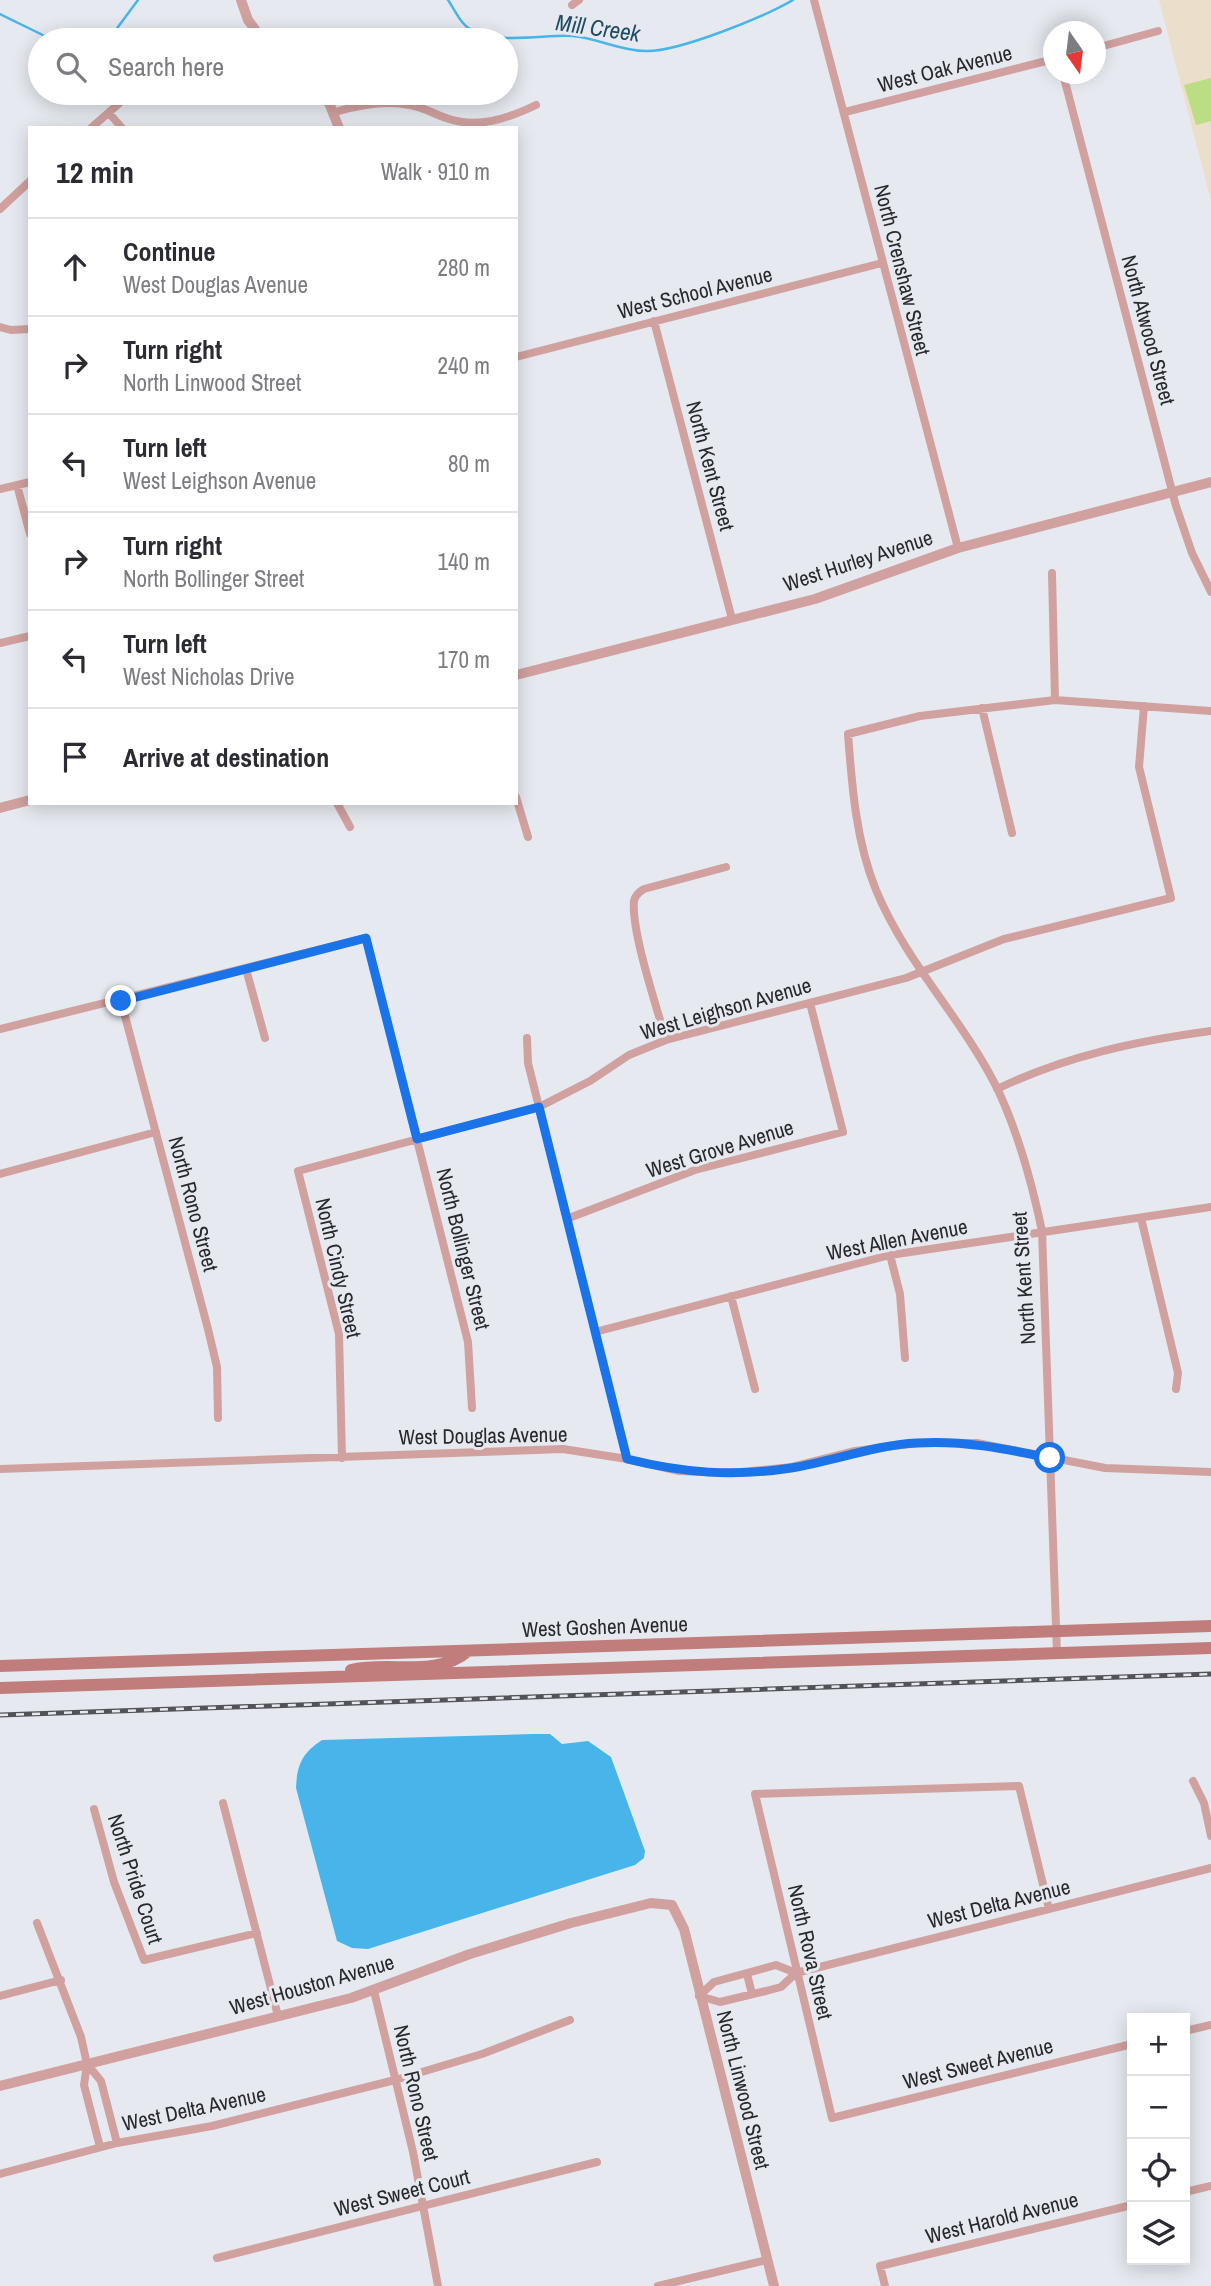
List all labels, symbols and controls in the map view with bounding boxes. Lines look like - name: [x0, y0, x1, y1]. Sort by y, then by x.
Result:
- water label: Mill Creek: [554, 6, 644, 49]
- north arrow: [1043, 21, 1106, 84]
- search box: [28, 28, 518, 105]
- street label: West Oak Avenue: [875, 38, 1015, 99]
- icon: search: [52, 48, 90, 86]
- text: Search here: [108, 49, 224, 84]
- text: 12 min: [56, 152, 134, 192]
- text: Walk · 910 m: [381, 156, 490, 187]
- street label: North Crenshaw Street: [867, 181, 938, 359]
- text: Continue: [123, 234, 215, 269]
- icon: ahead: [56, 248, 94, 286]
- text: 280 m: [438, 252, 490, 283]
- street label: North Atwood Street: [1115, 252, 1182, 408]
- street label: West School Avenue: [615, 259, 775, 326]
- text: West Douglas Avenue: [123, 269, 308, 300]
- text: Turn right: [123, 332, 222, 367]
- icon: right: [56, 346, 94, 384]
- text: 240 m: [438, 350, 490, 381]
- text: North Linwood Street: [123, 367, 301, 398]
- street label: North Kent Street: [679, 398, 742, 534]
- text: Turn left: [123, 430, 207, 465]
- icon: left: [56, 444, 94, 482]
- text: 80 m: [448, 448, 490, 479]
- text: West Leighson Avenue: [123, 465, 316, 496]
- street label: West Hurley Avenue: [779, 523, 936, 598]
- text: Turn right: [123, 528, 222, 563]
- icon: right: [56, 542, 94, 580]
- text: 140 m: [438, 546, 490, 577]
- text: North Bollinger Street: [123, 563, 304, 594]
- text: Turn left: [123, 626, 207, 661]
- icon: left: [56, 640, 94, 678]
- text: 170 m: [438, 644, 490, 675]
- text: West Nicholas Drive: [123, 661, 295, 692]
- icon: arrive: [56, 738, 94, 776]
- text: Arrive at destination: [123, 740, 329, 775]
- street label: West Leighson Avenue: [637, 970, 815, 1047]
- route end: [105, 985, 136, 1016]
- street label: West Grove Avenue: [643, 1112, 797, 1185]
- street label: North Rono Street: [162, 1133, 226, 1275]
- street label: North Bollinger Street: [429, 1165, 498, 1333]
- street label: North Cindy Street: [308, 1195, 369, 1341]
- street label: North Kent Street: [1004, 1210, 1043, 1345]
- street label: West Allen Avenue: [824, 1212, 970, 1267]
- street label: West Douglas Avenue: [398, 1420, 568, 1451]
- route start: [1034, 1442, 1065, 1473]
- street label: West Goshen Avenue: [522, 1609, 688, 1644]
- street label: North Pride Court: [101, 1810, 170, 1948]
- street label: West Delta Avenue: [925, 1872, 1073, 1935]
- street label: North Rova Street: [781, 1881, 840, 2022]
- street label: West Houston Avenue: [226, 1947, 397, 2022]
- street label: North Linwood Street: [710, 2007, 777, 2173]
- map controls: [1127, 2013, 1190, 2265]
- button: +: [1127, 2013, 1190, 2076]
- street label: North Rono Street: [387, 2022, 446, 2164]
- street label: West Sweet Avenue: [900, 2031, 1056, 2096]
- button: −: [1127, 2076, 1190, 2139]
- street label: West Delta Avenue: [120, 2079, 268, 2138]
- button: locate: [1127, 2139, 1190, 2202]
- street label: West Sweet Court: [331, 2162, 473, 2223]
- street label: West Harold Avenue: [922, 2185, 1081, 2251]
- button: layers: [1127, 2202, 1190, 2265]

